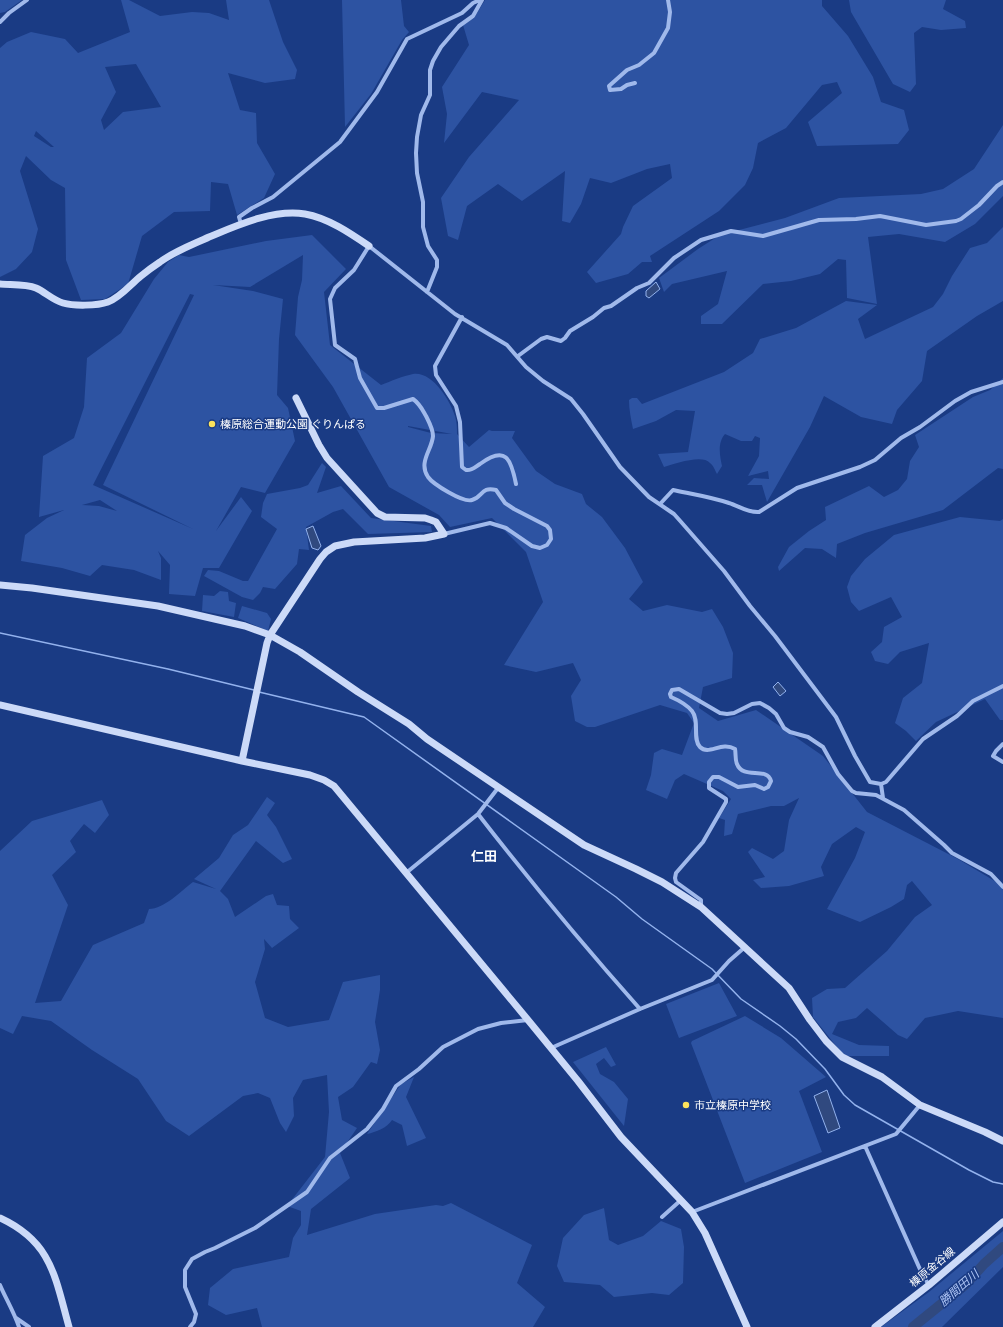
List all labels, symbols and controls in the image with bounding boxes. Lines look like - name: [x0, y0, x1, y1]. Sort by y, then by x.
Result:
- place label: 榛原総合運動公園 ぐりんぱる: [220, 417, 366, 431]
- marker: 榛原総合運動公園 ぐりんぱる: [207, 419, 217, 429]
- district label: 仁田: [471, 848, 497, 865]
- place label: 市立榛原中学校: [694, 1098, 771, 1112]
- marker: 市立榛原中学校: [681, 1100, 691, 1110]
- street label: 榛原金谷線: [906, 1244, 958, 1290]
- water label: 勝間田川: [936, 1265, 984, 1310]

